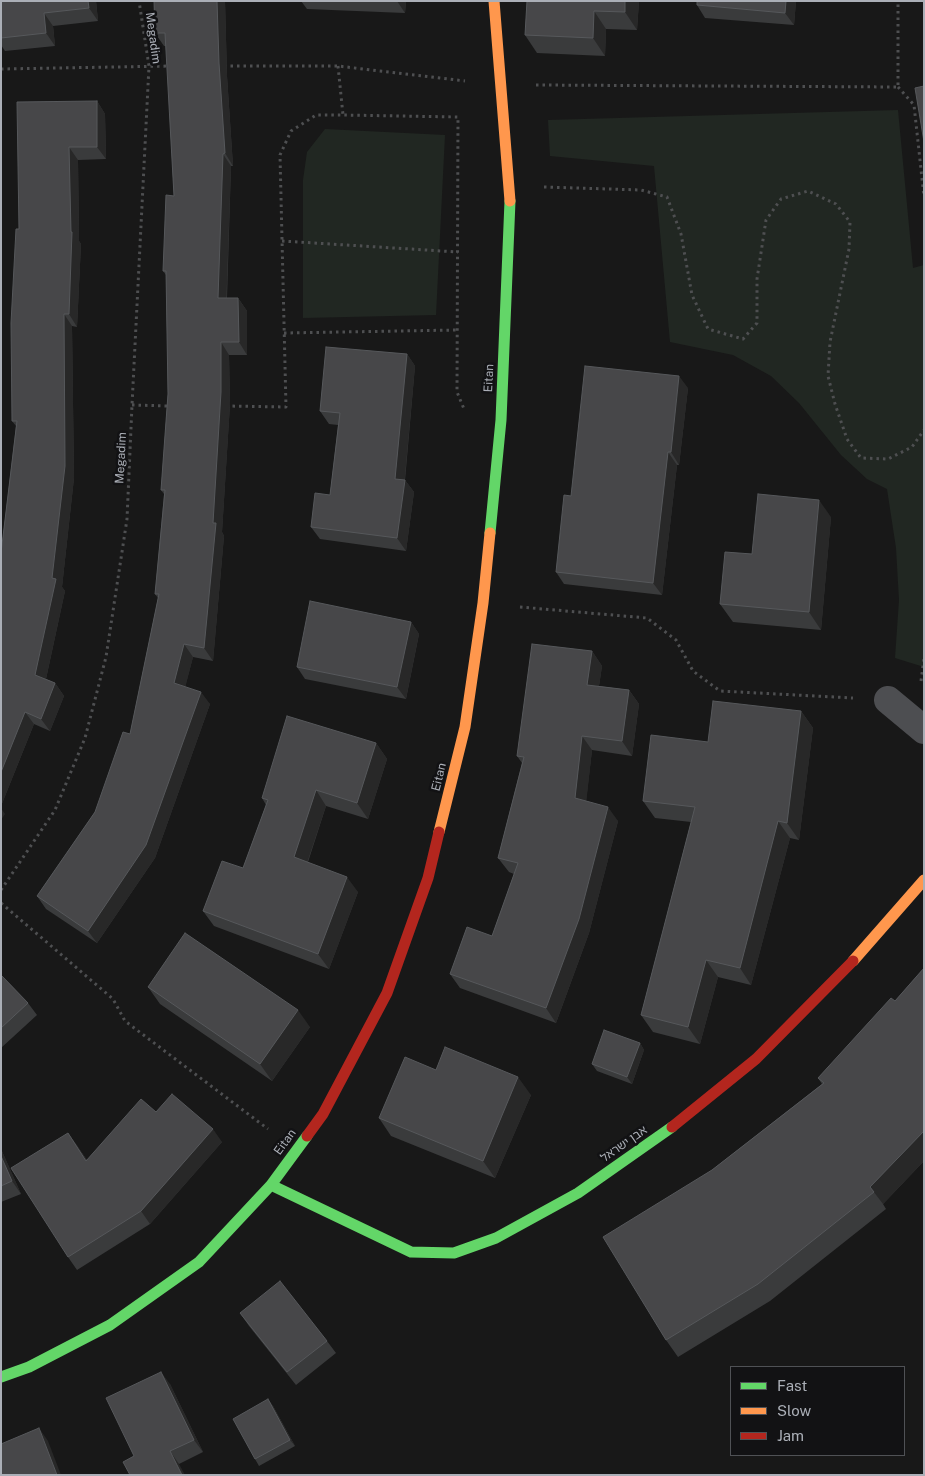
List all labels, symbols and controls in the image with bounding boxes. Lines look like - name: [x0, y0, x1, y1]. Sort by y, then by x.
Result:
- street label: Megadim: [142, 11, 164, 65]
- street label: Eitan: [481, 363, 497, 393]
- street label: Megadim: [112, 432, 130, 484]
- street label: Eitan: [429, 761, 449, 793]
- street label: אבן ישראל: [598, 1123, 650, 1165]
- street label: Eitan: [271, 1126, 299, 1158]
- legend: [730, 1366, 905, 1456]
- text: Fast: [777, 1377, 807, 1394]
- text: Slow: [777, 1402, 811, 1419]
- text: Jam: [777, 1427, 804, 1444]

